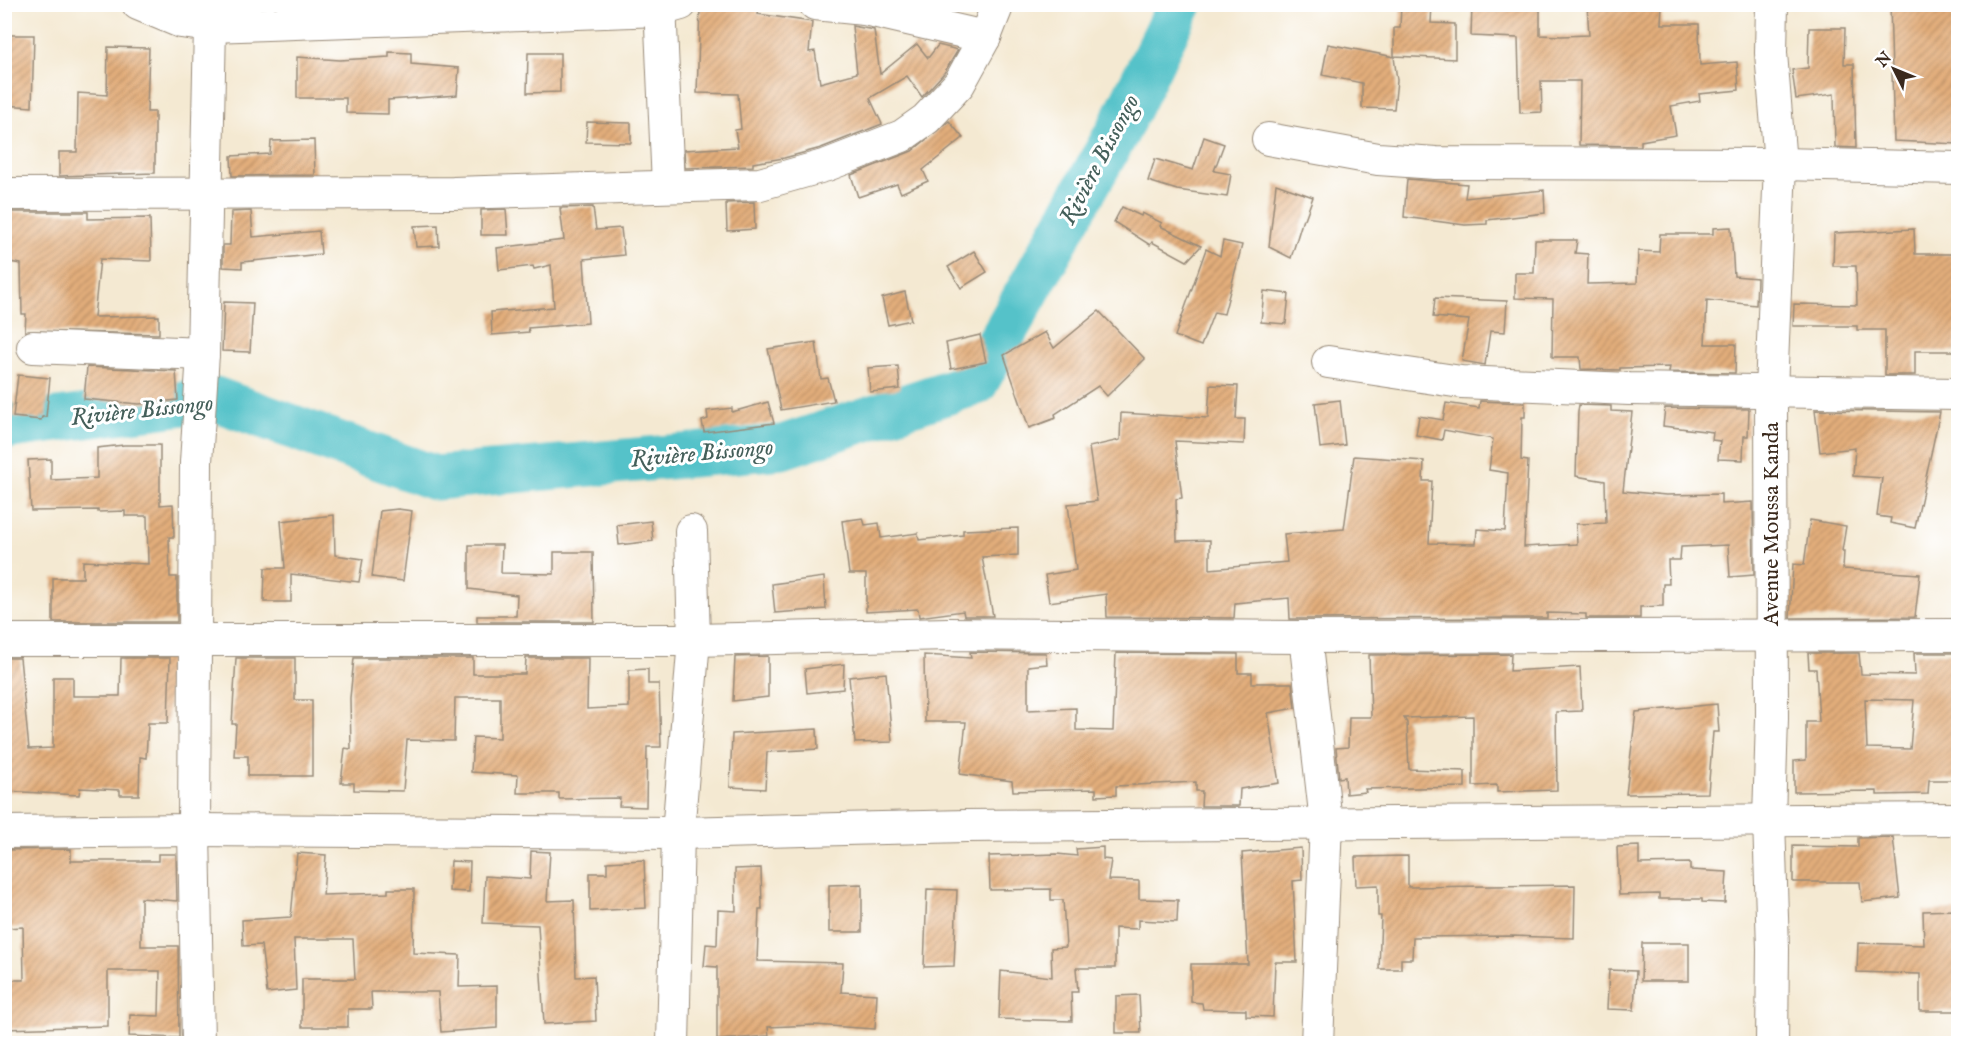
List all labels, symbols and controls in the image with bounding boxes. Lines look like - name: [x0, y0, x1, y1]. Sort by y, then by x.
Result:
- north arrow: [1864, 39, 1924, 99]
- text: N: [1872, 48, 1897, 73]
- water label: Rivière Bissongo: [1053, 90, 1147, 230]
- water label: Rivière Bissongo: [69, 388, 215, 434]
- street label: Avenue Moussa Kanda: [1758, 422, 1786, 627]
- water label: Rivière Bissongo: [629, 432, 775, 476]

